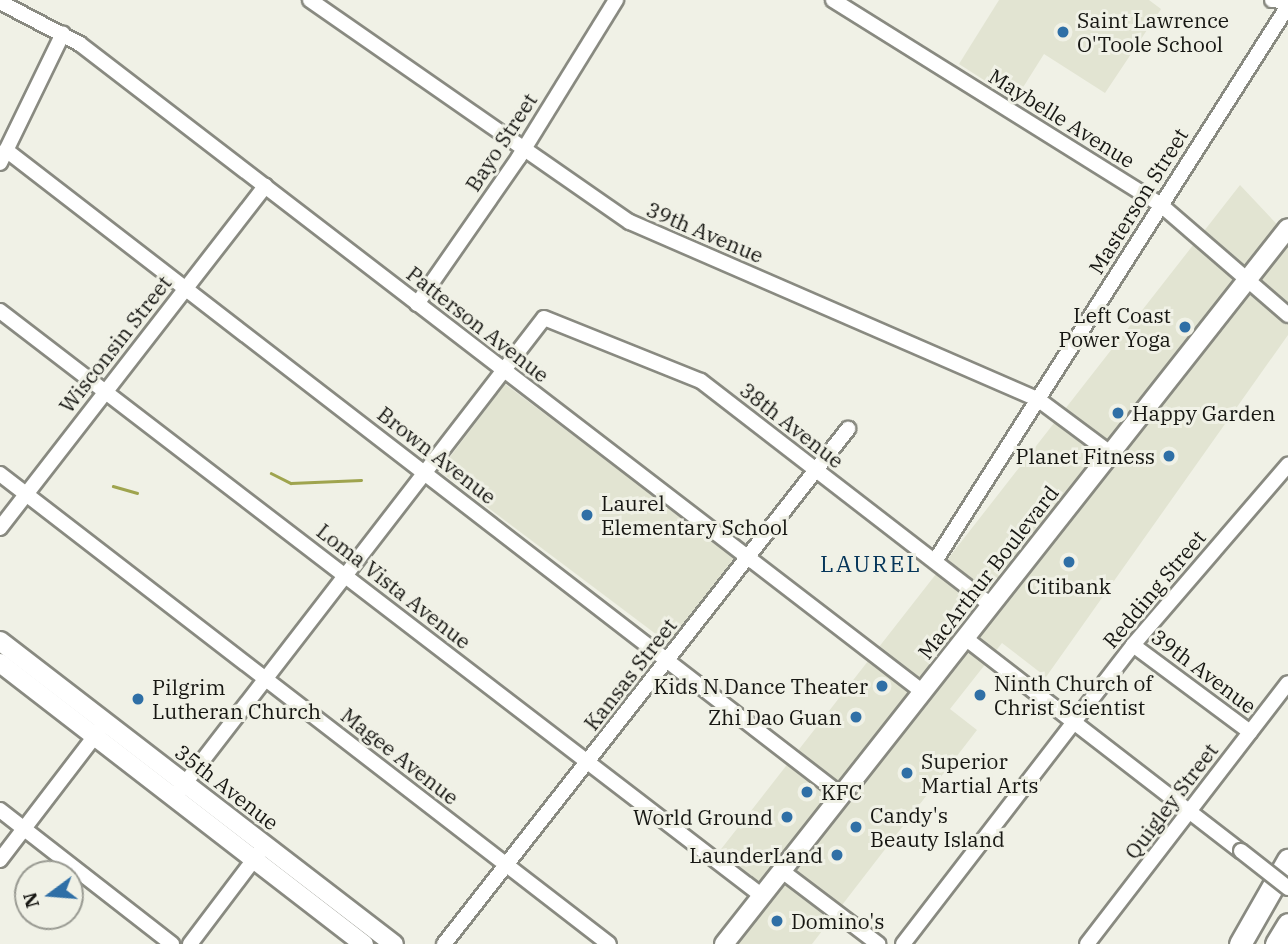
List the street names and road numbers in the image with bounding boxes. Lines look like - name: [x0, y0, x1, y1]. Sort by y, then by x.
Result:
- street label: Maybelle Avenue: [984, 63, 1140, 173]
- street label: Bayo Street: [460, 88, 542, 196]
- street label: Masterson Street: [1083, 123, 1193, 279]
- street label: 39th Avenue: [643, 196, 767, 268]
- street label: Patterson Avenue: [402, 261, 554, 387]
- street label: Wisconsin Street: [54, 270, 176, 418]
- street label: 38th Avenue: [735, 377, 849, 473]
- street label: Brown Avenue: [373, 401, 501, 509]
- street label: MacArthur Boulevard: [912, 480, 1064, 664]
- street label: Loma Vista Avenue: [312, 518, 476, 654]
- street label: Redding Street: [1097, 525, 1211, 653]
- street label: Kansas Street: [578, 613, 682, 735]
- street label: 39th Avenue: [1147, 624, 1261, 718]
- street label: Magee Avenue: [336, 702, 464, 810]
- street label: Quigley Street: [1119, 738, 1223, 864]
- street label: 35th Avenue: [170, 739, 284, 835]

